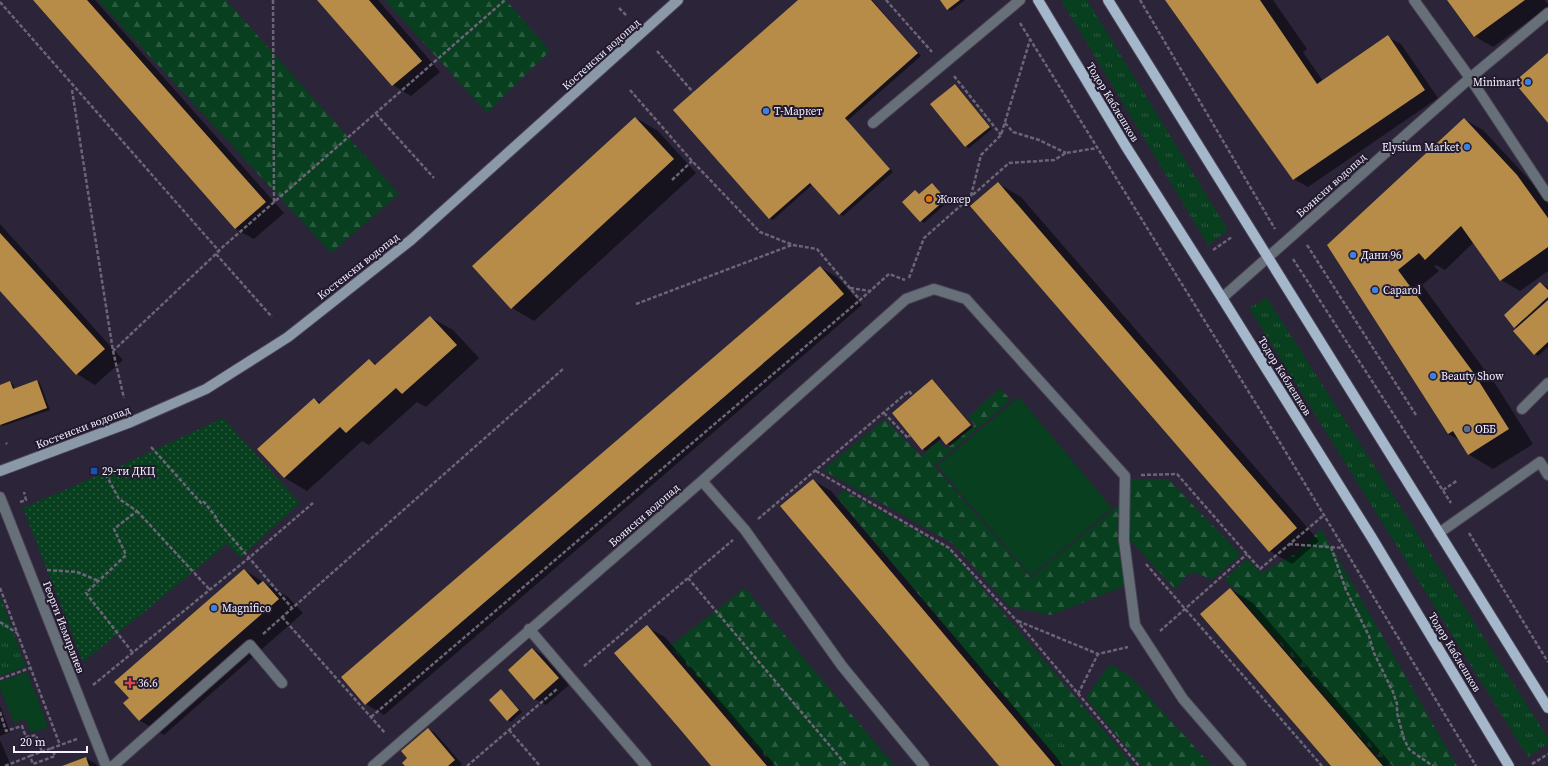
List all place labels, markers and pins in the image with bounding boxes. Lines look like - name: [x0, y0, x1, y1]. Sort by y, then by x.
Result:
- place label: Minimart: [1473, 75, 1520, 90]
- marker: Minimart: [1523, 77, 1533, 87]
- place label: Т-Маркет: [774, 104, 822, 119]
- marker: Т-Маркет: [761, 106, 771, 116]
- place label: Elysium Market: [1382, 140, 1459, 155]
- marker: Elysium Market: [1462, 142, 1472, 152]
- place label: Жокер: [937, 192, 971, 207]
- marker: Жокер: [924, 194, 934, 204]
- place label: Дани 96: [1361, 248, 1402, 263]
- marker: Дани 96: [1348, 250, 1358, 260]
- place label: Caparol: [1383, 283, 1421, 298]
- marker: Caparol: [1370, 285, 1380, 295]
- place label: Beauty Show: [1441, 369, 1504, 384]
- marker: Beauty Show: [1428, 371, 1438, 381]
- place label: ОББ: [1475, 422, 1496, 437]
- marker: ОББ: [1462, 424, 1472, 434]
- place label: 29-ти ДКЦ: [102, 464, 156, 479]
- marker: 29-ти ДКЦ: [89, 466, 99, 476]
- place label: Magnifico: [222, 601, 271, 616]
- marker: Magnifico: [209, 603, 219, 613]
- place label: 36.6: [138, 676, 158, 691]
- marker: 36.6: [125, 678, 135, 688]

